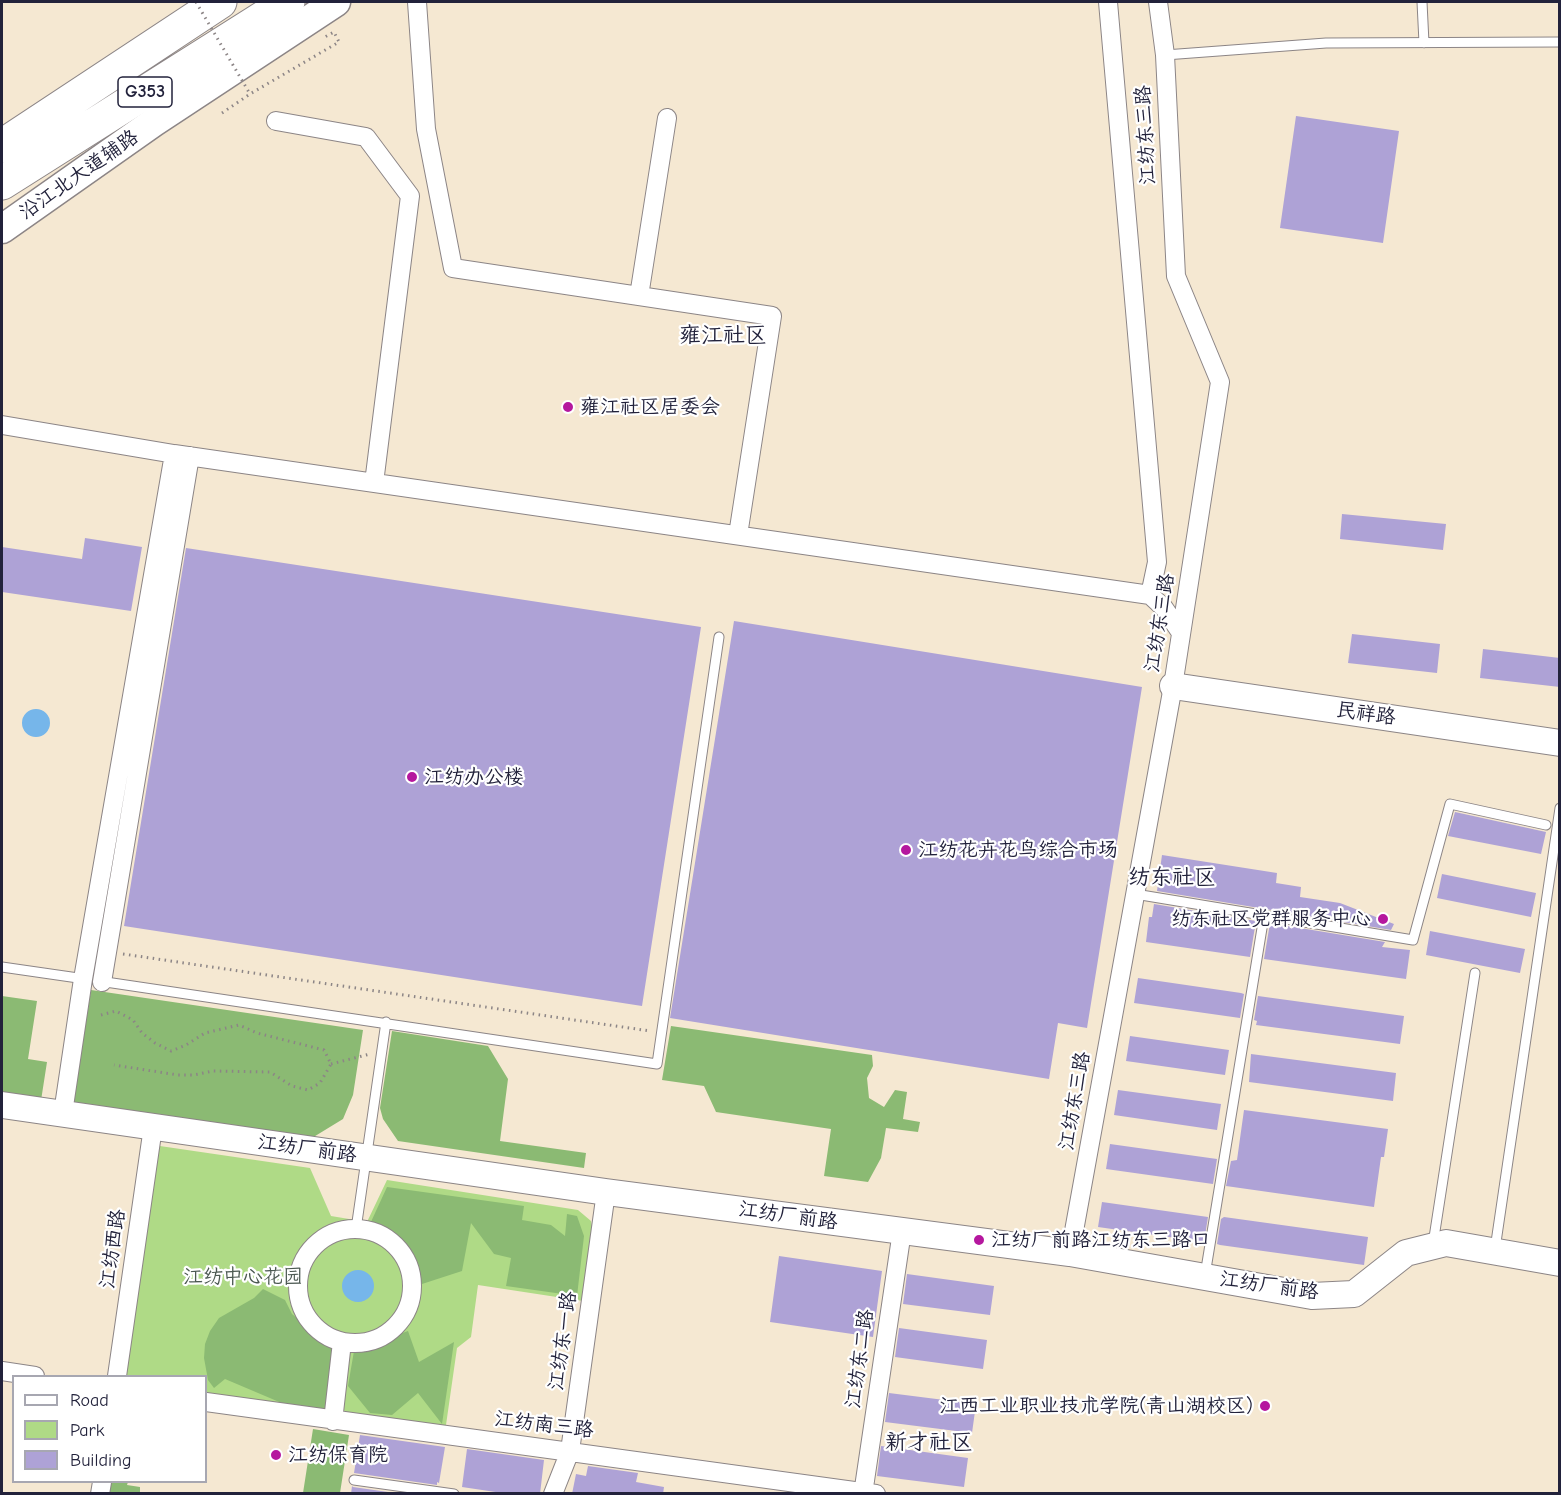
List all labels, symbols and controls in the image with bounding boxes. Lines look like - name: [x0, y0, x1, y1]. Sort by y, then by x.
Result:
- road number: G353: [118, 77, 172, 107]
- street label: 江纺东三路: [1131, 84, 1161, 186]
- street label: 沿江北大道辅路: [15, 125, 143, 225]
- district label: 雍江社区: [679, 323, 767, 349]
- place label: 雍江社区居委会: [580, 395, 720, 419]
- marker: 雍江社区居委会: [561, 400, 575, 414]
- street label: 江纺东三路: [1140, 572, 1180, 674]
- street label: 民祥路: [1335, 698, 1397, 730]
- place label: 江纺办公楼: [424, 765, 524, 789]
- marker: 江纺办公楼: [405, 770, 419, 784]
- place label: 江纺花卉花鸟综合市场: [918, 838, 1118, 862]
- marker: 江纺花卉花鸟综合市场: [899, 843, 913, 857]
- district label: 纺东社区: [1128, 865, 1216, 891]
- place label: 纺东社区党群服务中心: [1171, 907, 1371, 931]
- marker: 纺东社区党群服务中心: [1376, 912, 1390, 926]
- street label: 江纺东三路: [1054, 1050, 1096, 1152]
- street label: 江纺厂前路: [256, 1130, 358, 1168]
- street label: 江纺厂前路: [737, 1197, 839, 1235]
- street label: 江纺西路: [96, 1208, 130, 1290]
- place label: 江纺厂前路江纺东三路口: [991, 1228, 1211, 1252]
- marker: 江纺厂前路江纺东三路口: [972, 1233, 986, 1247]
- park label: 江纺中心花园: [183, 1265, 303, 1289]
- street label: 江纺厂前路: [1218, 1267, 1320, 1305]
- street label: 江纺东一路: [544, 1290, 582, 1392]
- street label: 江纺东二路: [841, 1308, 879, 1410]
- legend: [12, 1375, 207, 1483]
- text: Road: [70, 1390, 109, 1411]
- place label: 江西工业职业技术学院(青山湖校区): [939, 1394, 1253, 1418]
- marker: 江西工业职业技术学院(青山湖校区): [1258, 1399, 1272, 1413]
- street label: 江纺南三路: [493, 1407, 595, 1443]
- text: Park: [70, 1420, 104, 1441]
- district label: 新才社区: [885, 1430, 973, 1456]
- place label: 江纺保育院: [288, 1443, 388, 1467]
- marker: 江纺保育院: [269, 1448, 283, 1462]
- text: Building: [70, 1450, 132, 1471]

